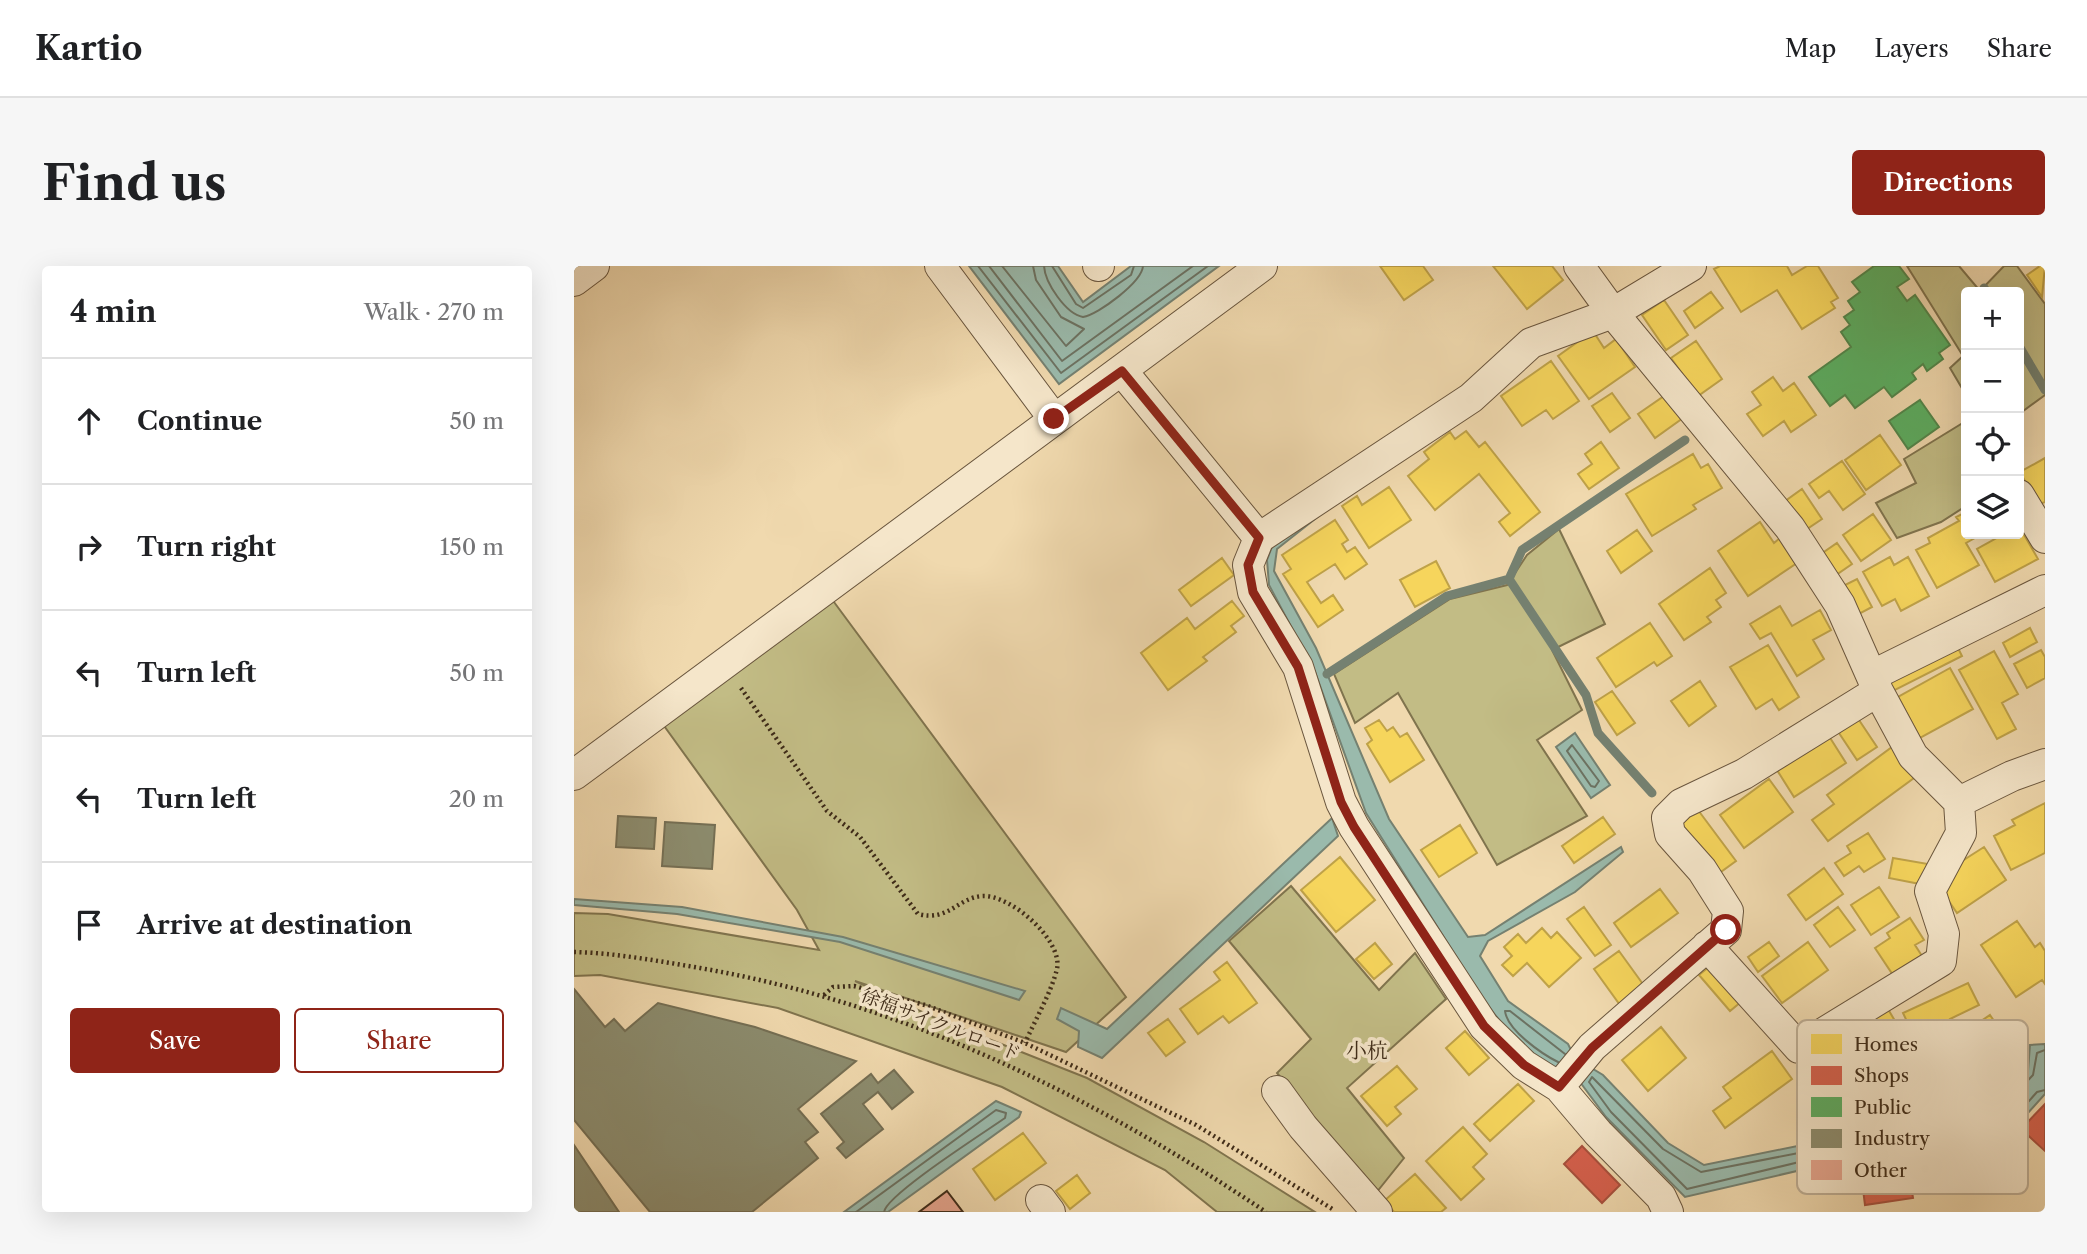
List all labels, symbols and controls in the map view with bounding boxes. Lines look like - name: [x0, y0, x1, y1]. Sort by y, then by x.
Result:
- text: Kartio: [35, 28, 143, 69]
- text: Map: [1785, 34, 1836, 63]
- text: Layers: [1874, 34, 1949, 63]
- text: Share: [1987, 34, 2052, 63]
- button: Directions: [1852, 150, 2045, 215]
- text: Find us: [42, 152, 226, 213]
- map controls: [1961, 287, 2024, 539]
- button: +: [1961, 287, 2024, 350]
- text: 4 min: [70, 293, 156, 330]
- text: Walk · 270 m: [364, 298, 504, 326]
- button: −: [1961, 350, 2024, 413]
- icon: ahead: [70, 402, 108, 440]
- route end: [1038, 403, 1069, 434]
- text: Continue: [137, 405, 262, 437]
- text: 50 m: [449, 407, 504, 435]
- button: locate: [1961, 413, 2024, 476]
- button: layers: [1961, 476, 2024, 539]
- icon: right: [70, 528, 108, 566]
- text: Turn right: [137, 531, 276, 563]
- text: 150 m: [440, 533, 504, 561]
- icon: left: [70, 654, 108, 692]
- text: Turn left: [137, 657, 256, 689]
- text: 50 m: [449, 659, 504, 687]
- icon: left: [70, 780, 108, 818]
- text: Turn left: [137, 783, 256, 815]
- text: 20 m: [449, 785, 504, 813]
- icon: arrive: [70, 906, 108, 944]
- text: Arrive at destination: [137, 909, 412, 941]
- route start: [1710, 914, 1741, 945]
- street label: 徐福サイクルロード: [858, 983, 1024, 1065]
- button: Save: [70, 1008, 280, 1073]
- button: Share: [294, 1008, 504, 1073]
- legend: [1797, 1020, 2028, 1194]
- text: Homes: [1854, 1033, 1918, 1056]
- district label: 小杭: [1346, 1038, 1388, 1063]
- text: Shops: [1854, 1064, 1909, 1087]
- text: Public: [1854, 1096, 1911, 1119]
- text: Industry: [1854, 1127, 1930, 1150]
- text: Other: [1854, 1159, 1907, 1182]

